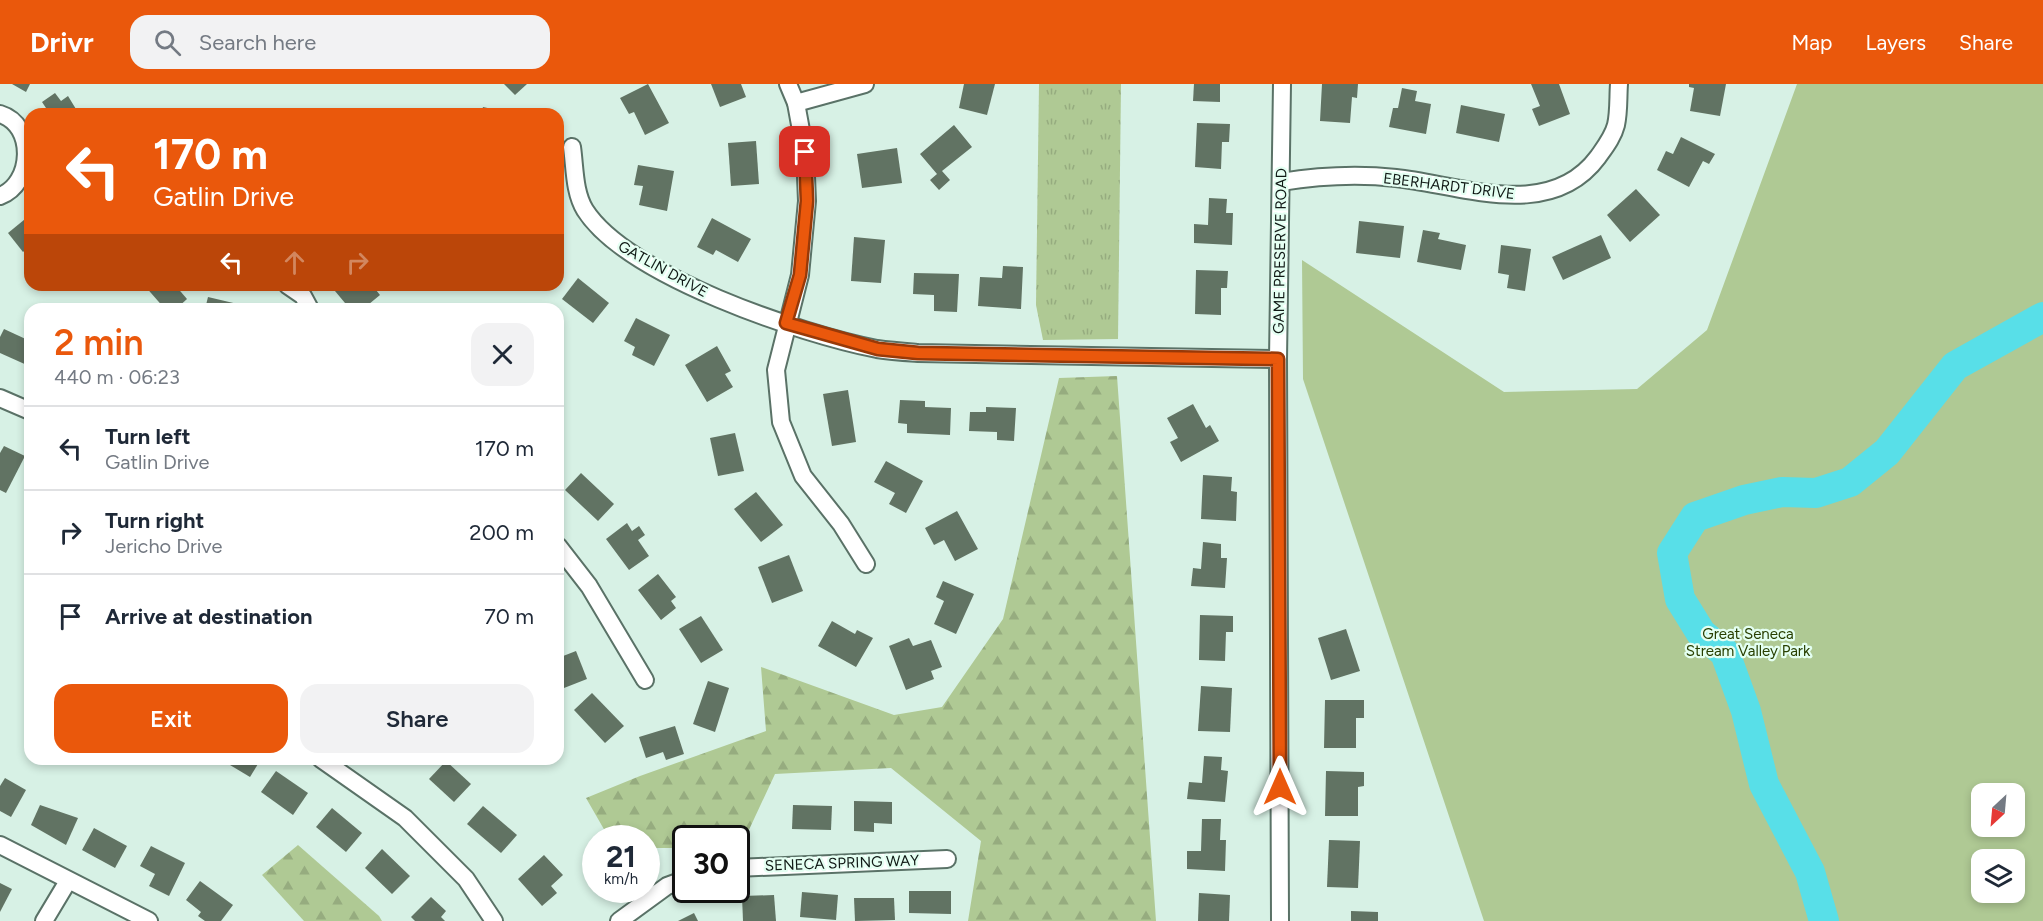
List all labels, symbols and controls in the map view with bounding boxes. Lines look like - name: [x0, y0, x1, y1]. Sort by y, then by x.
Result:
- search box: [130, 15, 550, 69]
- text: Drivr: [30, 25, 94, 59]
- icon: search: [151, 26, 184, 59]
- text: Search here: [199, 29, 316, 56]
- text: Map: [1792, 30, 1832, 55]
- text: Layers: [1865, 30, 1926, 55]
- text: Share: [1959, 30, 2013, 55]
- pin: [779, 126, 830, 177]
- text: 170 m: [153, 129, 268, 180]
- icon: left: [54, 132, 132, 210]
- icon: arrive: [788, 135, 821, 168]
- street label: GAME PRESERVE ROAD: [1270, 168, 1290, 334]
- street label: EBERHARDT DRIVE: [1382, 169, 1516, 203]
- text: Gatlin Drive: [153, 180, 294, 213]
- street label: GATLIN DRIVE: [615, 237, 711, 301]
- icon: left: [215, 246, 248, 279]
- icon: ahead: [278, 246, 311, 279]
- icon: right: [341, 246, 374, 279]
- text: 2 min: [54, 321, 144, 364]
- button: close: [471, 323, 534, 386]
- text: 440 m · 06:23: [54, 365, 180, 389]
- text: Turn left: [105, 423, 191, 450]
- icon: left: [54, 432, 87, 465]
- text: 170 m: [475, 435, 534, 462]
- text: Gatlin Drive: [105, 450, 209, 474]
- text: Turn right: [105, 507, 204, 534]
- icon: right: [54, 516, 87, 549]
- text: 200 m: [469, 519, 534, 546]
- text: Jericho Drive: [105, 534, 222, 558]
- icon: arrive: [54, 600, 87, 633]
- text: Arrive at destination: [105, 603, 313, 630]
- text: 70 m: [484, 603, 534, 630]
- park label: Great Seneca Stream Valley Park: [1686, 625, 1811, 660]
- button: Exit: [54, 684, 288, 753]
- button: Share: [300, 684, 534, 753]
- position arrow: [1248, 755, 1312, 819]
- north arrow: [1971, 783, 2025, 837]
- map controls: [1971, 783, 2025, 903]
- speed limit sign: 30: [672, 825, 750, 903]
- text: 21: [606, 838, 636, 875]
- button: layers: [1971, 849, 2025, 903]
- street label: SENECA SPRING WAY: [765, 851, 919, 875]
- text: km/h: [604, 870, 638, 888]

